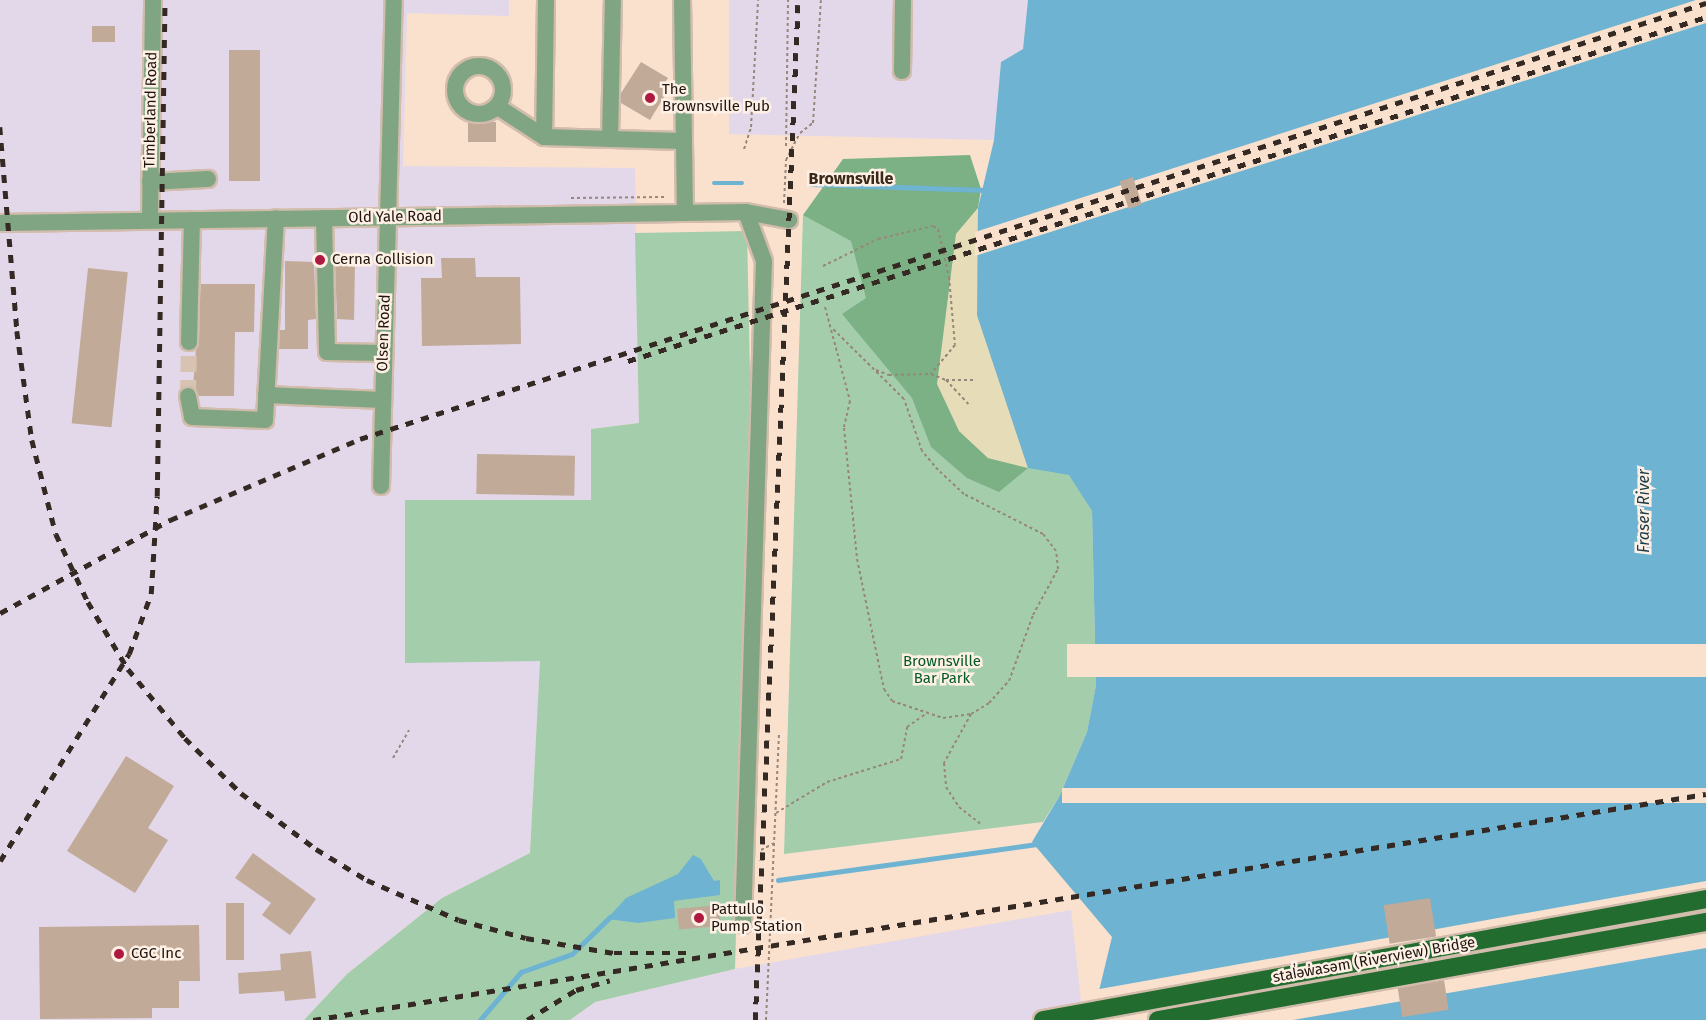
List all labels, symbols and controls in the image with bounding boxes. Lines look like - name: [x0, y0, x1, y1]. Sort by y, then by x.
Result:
- street label: Timberland Road: [141, 52, 161, 168]
- place label: The Brownsville Pub: [662, 80, 770, 115]
- marker: The Brownsville Pub: [643, 91, 657, 105]
- district label: Brownsville: [809, 169, 893, 189]
- street label: Old Yale Road: [348, 207, 442, 227]
- place label: Cerna Collision: [332, 251, 434, 269]
- marker: Cerna Collision: [313, 253, 327, 267]
- street label: Olsen Road: [374, 294, 394, 372]
- water label: Fraser River: [1634, 469, 1654, 553]
- park label: Brownsville Bar Park: [903, 652, 981, 687]
- place label: Pattullo Pump Station: [711, 900, 803, 935]
- marker: Pattullo Pump Station: [692, 911, 706, 925]
- street label: stal̕əw̓asəm (Riverview) Bridge: [1271, 933, 1477, 987]
- place label: CGC Inc: [131, 945, 181, 963]
- marker: CGC Inc: [112, 947, 126, 961]

